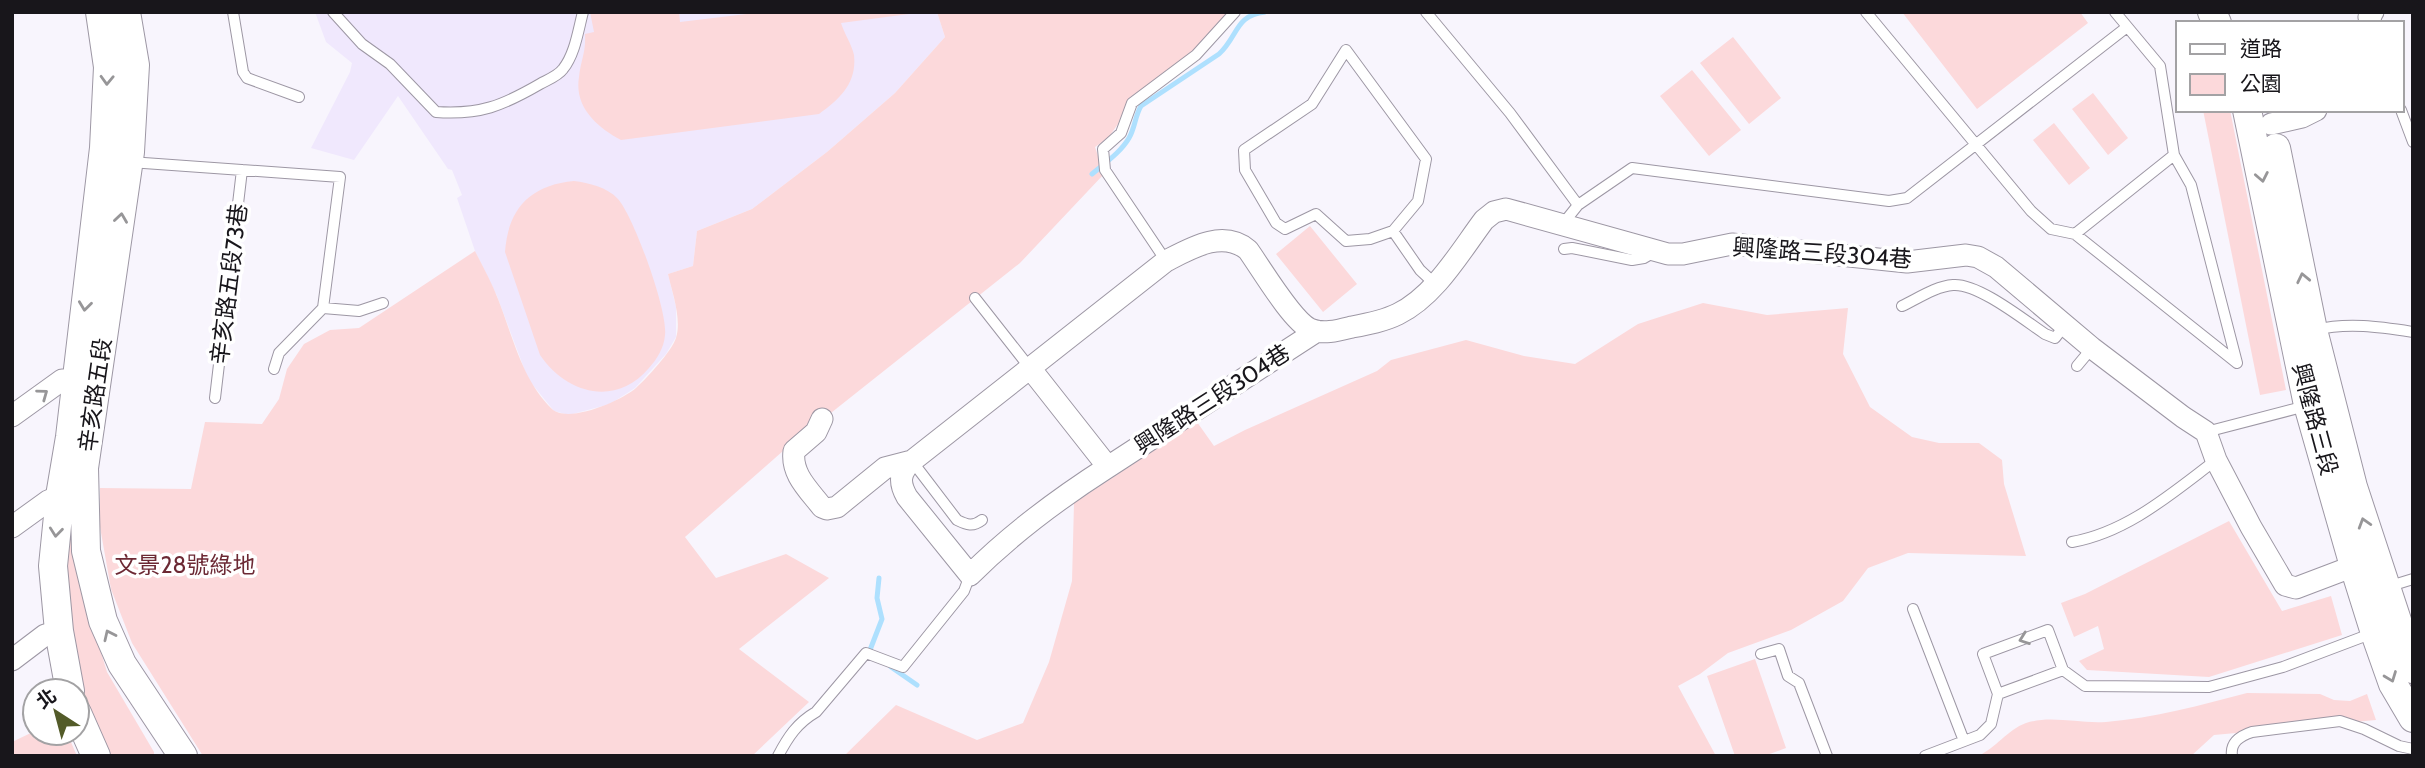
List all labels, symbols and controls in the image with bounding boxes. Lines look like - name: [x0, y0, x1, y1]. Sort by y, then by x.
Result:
- legend: [2176, 21, 2404, 112]
- text: 道路: [2240, 36, 2282, 61]
- text: 公園: [2240, 71, 2282, 96]
- one-way arrow: [100, 75, 115, 86]
- one-way arrow: [2254, 171, 2269, 183]
- street label: 辛亥路五段73巷: [205, 202, 253, 366]
- one-way arrow: [113, 212, 128, 224]
- street label: 興隆路三段304巷: [1731, 233, 1913, 273]
- one-way arrow: [2296, 272, 2311, 284]
- one-way arrow: [77, 300, 92, 312]
- street label: 辛亥路五段: [73, 336, 117, 454]
- street label: 興隆路三段304巷: [1129, 338, 1295, 460]
- street label: 興隆路三段: [2287, 360, 2343, 478]
- one-way arrow: [35, 390, 48, 402]
- one-way arrow: [2357, 517, 2372, 529]
- one-way arrow: [49, 526, 64, 538]
- park label: 文景28號綠地: [115, 551, 256, 579]
- one-way arrow: [103, 630, 117, 642]
- one-way arrow: [2018, 631, 2030, 645]
- one-way arrow: [2382, 670, 2396, 682]
- north arrow: [21, 677, 91, 747]
- text: 北: [32, 684, 61, 714]

